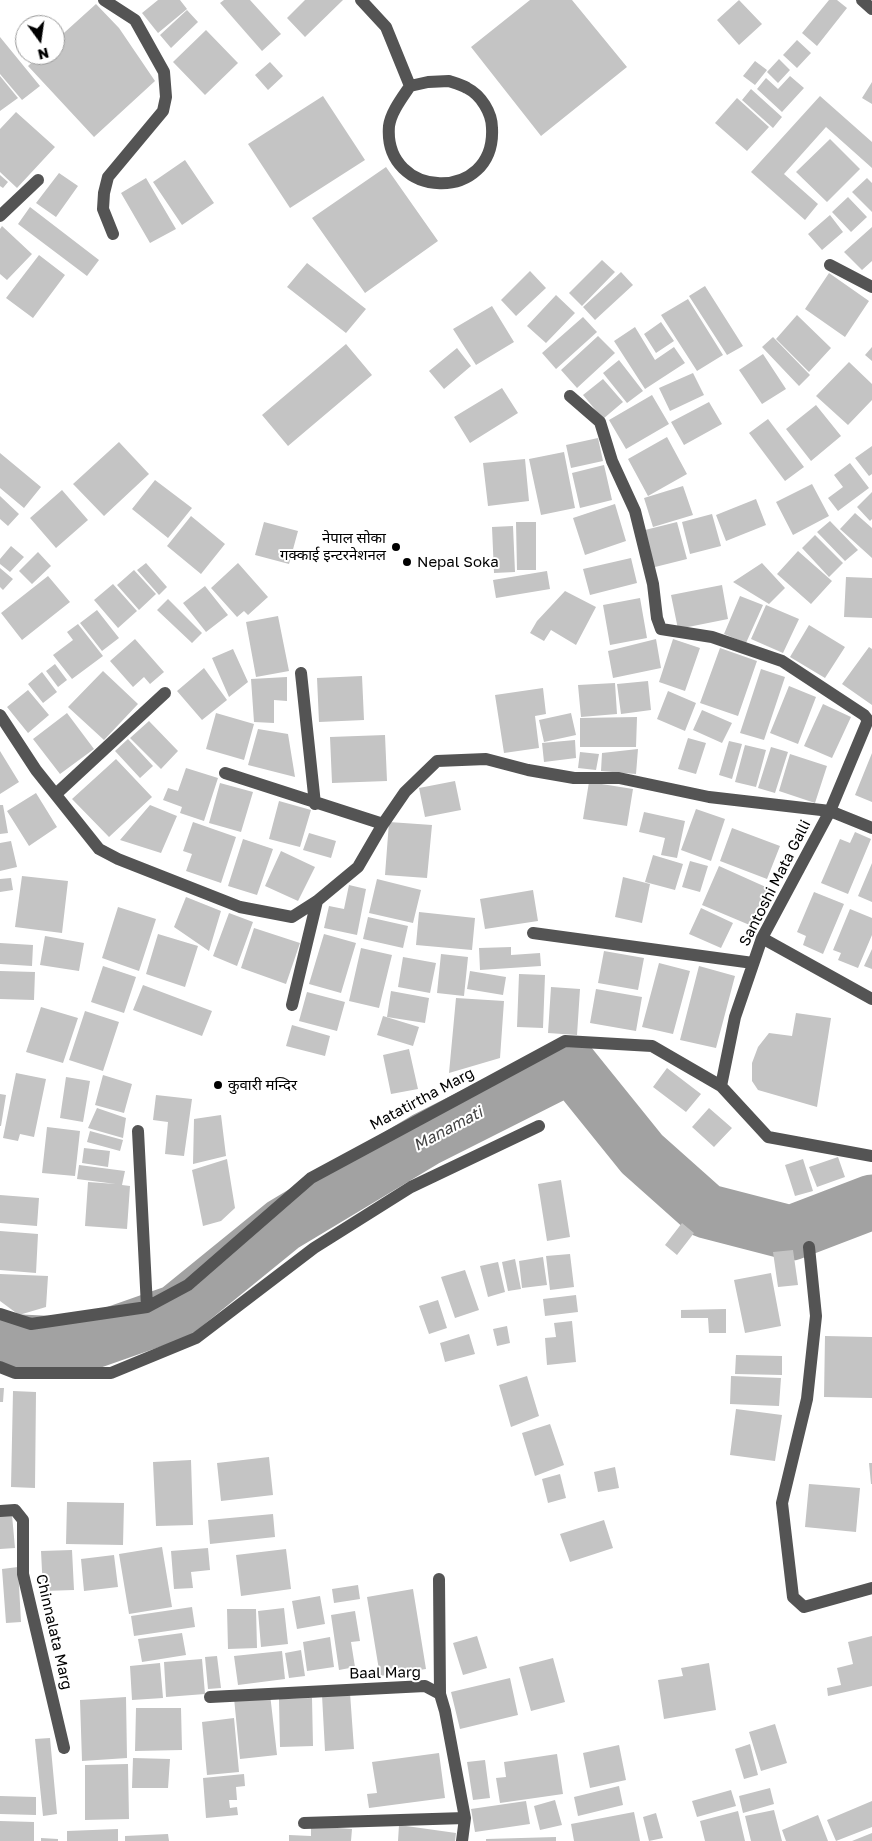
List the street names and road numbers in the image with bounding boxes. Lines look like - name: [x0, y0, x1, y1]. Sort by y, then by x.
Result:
- street label: Santoshi Mata Galli: [735, 817, 815, 949]
- street label: Matatirtha Marg: [367, 1064, 477, 1134]
- street label: Chinnalata Marg: [32, 1572, 76, 1692]
- street label: Baal Marg: [349, 1663, 421, 1683]

